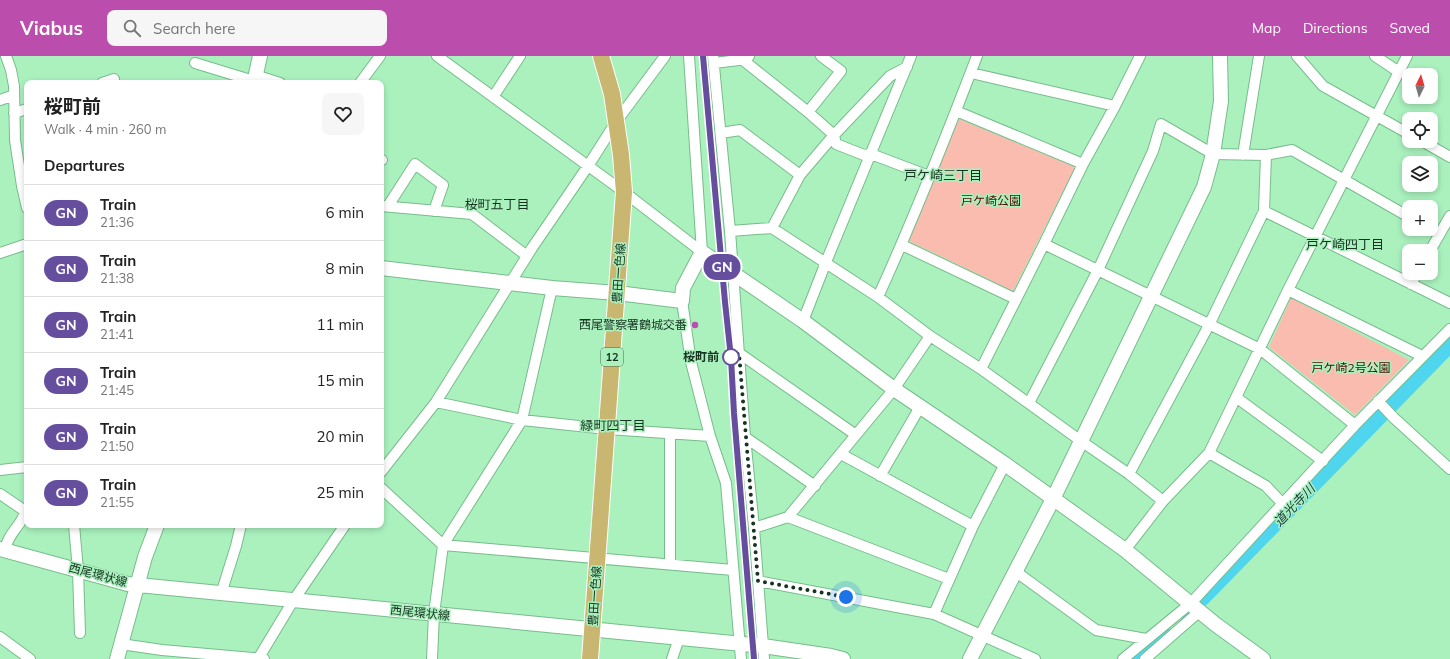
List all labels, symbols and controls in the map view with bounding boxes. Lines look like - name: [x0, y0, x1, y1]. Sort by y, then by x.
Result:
- search box: [107, 10, 387, 46]
- text: Viabus: [20, 16, 83, 40]
- icon: search: [121, 17, 143, 39]
- text: Search here: [153, 19, 236, 38]
- text: Map: [1252, 19, 1281, 37]
- text: Directions: [1303, 19, 1368, 37]
- text: Saved: [1390, 19, 1430, 37]
- north arrow: [1402, 68, 1438, 104]
- map controls: [1402, 68, 1438, 280]
- button: heart: [322, 93, 364, 135]
- text: 桜町前: [44, 94, 101, 118]
- button: locate: [1402, 112, 1438, 148]
- text: Walk · 4 min · 260 m: [44, 121, 166, 137]
- text: Departures: [44, 156, 125, 175]
- button: layers: [1402, 156, 1438, 192]
- district label: 戸ケ崎三丁目: [904, 167, 982, 183]
- park label: 戸ケ崎公園: [961, 193, 1021, 208]
- text: Train: [100, 195, 136, 214]
- district label: 桜町五丁目: [464, 196, 530, 212]
- button: +: [1402, 200, 1438, 236]
- text: 6 min: [326, 203, 364, 222]
- text: GN: [56, 204, 76, 222]
- text: 21:36: [100, 214, 134, 230]
- district label: 戸ケ崎四丁目: [1306, 236, 1384, 252]
- street label: 豊田一色線: [609, 243, 628, 303]
- button: −: [1402, 244, 1438, 280]
- text: Train: [100, 251, 136, 270]
- line badge: GN: [704, 254, 740, 280]
- text: GN: [712, 258, 732, 276]
- text: 8 min: [326, 259, 364, 278]
- text: GN: [56, 260, 76, 278]
- text: 21:38: [100, 270, 134, 286]
- text: Train: [100, 307, 136, 326]
- text: 11 min: [317, 315, 364, 334]
- text: GN: [56, 316, 76, 334]
- place label: 西尾警察署鶴城交番: [579, 317, 687, 332]
- marker: 西尾警察署鶴城交番: [690, 320, 700, 330]
- text: 21:41: [100, 326, 134, 342]
- road number: 12: [601, 348, 623, 366]
- marker: 桜町前: [722, 348, 740, 366]
- place label: 桜町前: [683, 349, 719, 364]
- park label: 戸ケ崎2号公園: [1311, 360, 1391, 375]
- text: Train: [100, 363, 136, 382]
- text: 15 min: [317, 371, 364, 390]
- text: GN: [56, 372, 76, 390]
- text: 21:45: [100, 382, 134, 398]
- district label: 緑町四丁目: [580, 417, 646, 433]
- text: Train: [100, 419, 136, 438]
- text: 20 min: [317, 427, 364, 446]
- text: GN: [56, 428, 76, 446]
- text: 21:50: [100, 438, 134, 454]
- text: Train: [100, 475, 136, 494]
- water label: 道光寺川: [1270, 479, 1319, 529]
- text: 25 min: [317, 483, 364, 502]
- text: GN: [56, 484, 76, 502]
- text: 21:55: [100, 494, 134, 510]
- street label: 西尾環状線: [67, 560, 129, 590]
- street label: 豊田一色線: [585, 566, 604, 626]
- your location: [836, 587, 856, 607]
- street label: 西尾環状線: [389, 602, 451, 623]

